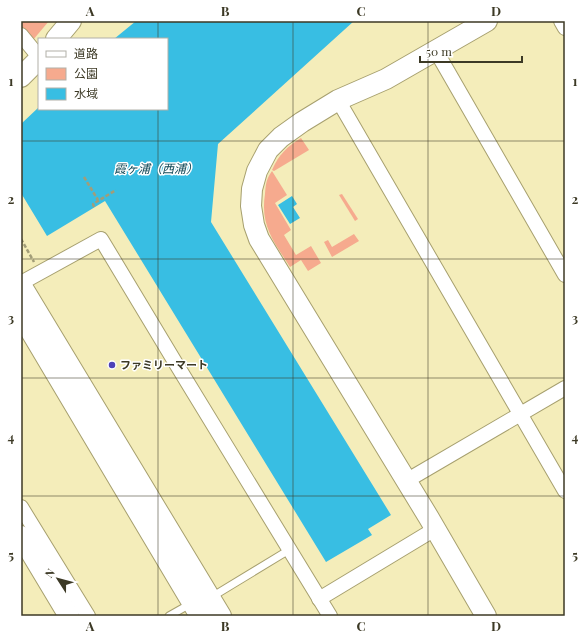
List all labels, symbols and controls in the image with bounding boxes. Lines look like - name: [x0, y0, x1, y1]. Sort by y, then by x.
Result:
- text: A: [85, 2, 95, 19]
- text: B: [221, 2, 230, 19]
- text: C: [356, 2, 366, 19]
- text: D: [491, 2, 501, 19]
- legend: [38, 38, 168, 110]
- scale bar: [420, 38, 522, 64]
- text: 50 m: [426, 43, 452, 59]
- text: 道路: [74, 45, 98, 61]
- text: 公園: [74, 65, 98, 81]
- text: 1: [9, 72, 14, 89]
- text: 1: [573, 72, 578, 89]
- text: 水域: [74, 85, 98, 101]
- water label: 霞ヶ浦（西浦）: [114, 160, 198, 176]
- text: 2: [8, 190, 15, 207]
- text: 2: [572, 190, 579, 207]
- text: 3: [8, 309, 14, 326]
- text: 3: [572, 309, 578, 326]
- place label: ファミリーマート: [120, 357, 208, 372]
- marker: ファミリーマート: [107, 360, 117, 370]
- text: 4: [8, 428, 15, 445]
- text: 4: [572, 428, 579, 445]
- text: 5: [8, 546, 14, 563]
- text: 5: [572, 546, 578, 563]
- north arrow: [38, 559, 78, 599]
- text: N: [41, 565, 58, 580]
- text: A: [85, 617, 95, 634]
- text: B: [221, 617, 230, 634]
- text: C: [356, 617, 366, 634]
- text: D: [491, 617, 501, 634]

